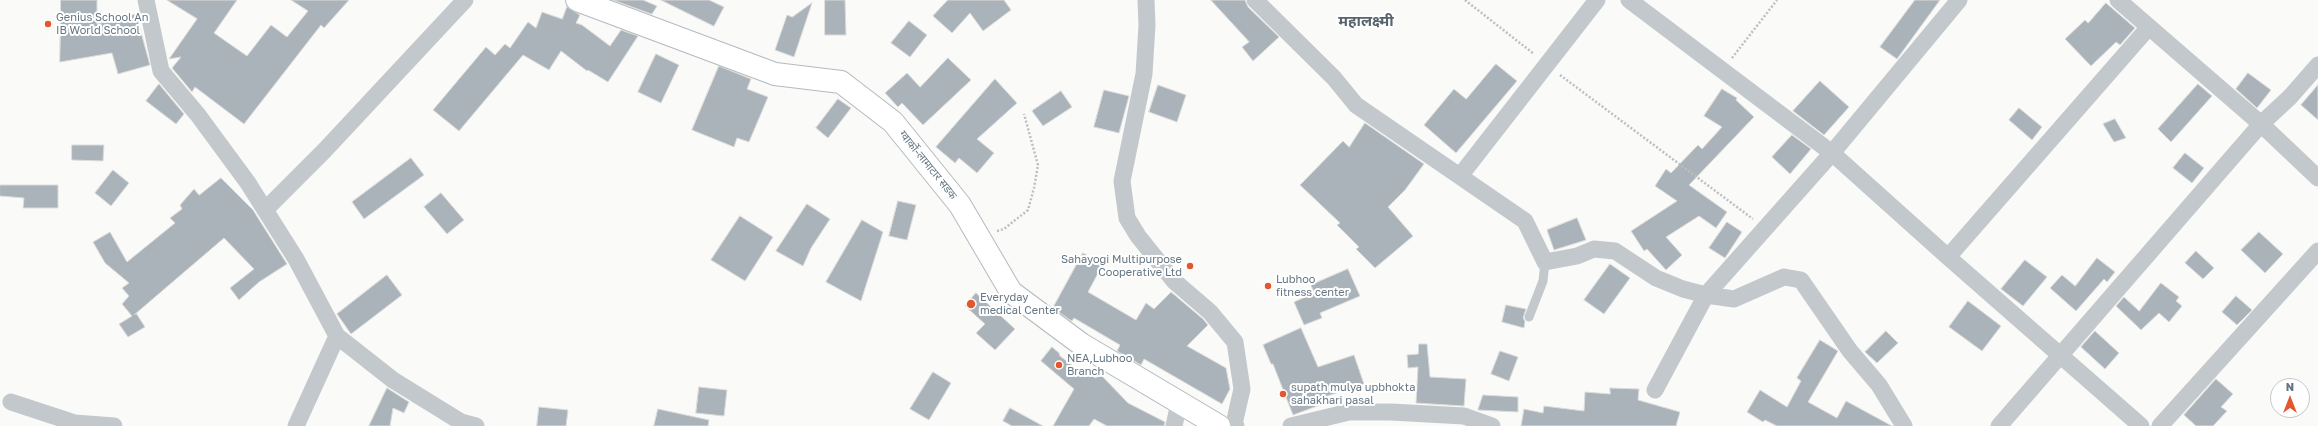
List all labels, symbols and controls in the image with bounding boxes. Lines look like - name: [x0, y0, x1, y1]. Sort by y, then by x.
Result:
- place label: Genius School An IB World School: [56, 11, 148, 37]
- district label: महालक्ष्मी: [1338, 12, 1394, 30]
- marker: Genius School An IB World School: [43, 19, 53, 29]
- street label: ग्वार्को-लामाटार सडक: [896, 128, 960, 202]
- place label: Sahayogi Multipurpose Cooperative Ltd: [1061, 253, 1182, 279]
- marker: Sahayogi Multipurpose Cooperative Ltd: [1185, 261, 1195, 271]
- place label: Lubhoo fitness center: [1276, 273, 1349, 299]
- marker: Lubhoo fitness center: [1263, 281, 1273, 291]
- place label: Everyday medical Center: [980, 291, 1060, 317]
- marker: Everyday medical Center: [965, 298, 977, 310]
- place label: NEA,Lubhoo Branch: [1067, 352, 1132, 378]
- marker: NEA,Lubhoo Branch: [1054, 360, 1064, 370]
- north arrow: [2270, 378, 2310, 418]
- text: N: [2286, 380, 2294, 393]
- place label: supath mulya upbhokta sahakhari pasal: [1291, 381, 1415, 407]
- marker: supath mulya upbhokta sahakhari pasal: [1278, 389, 1288, 399]

